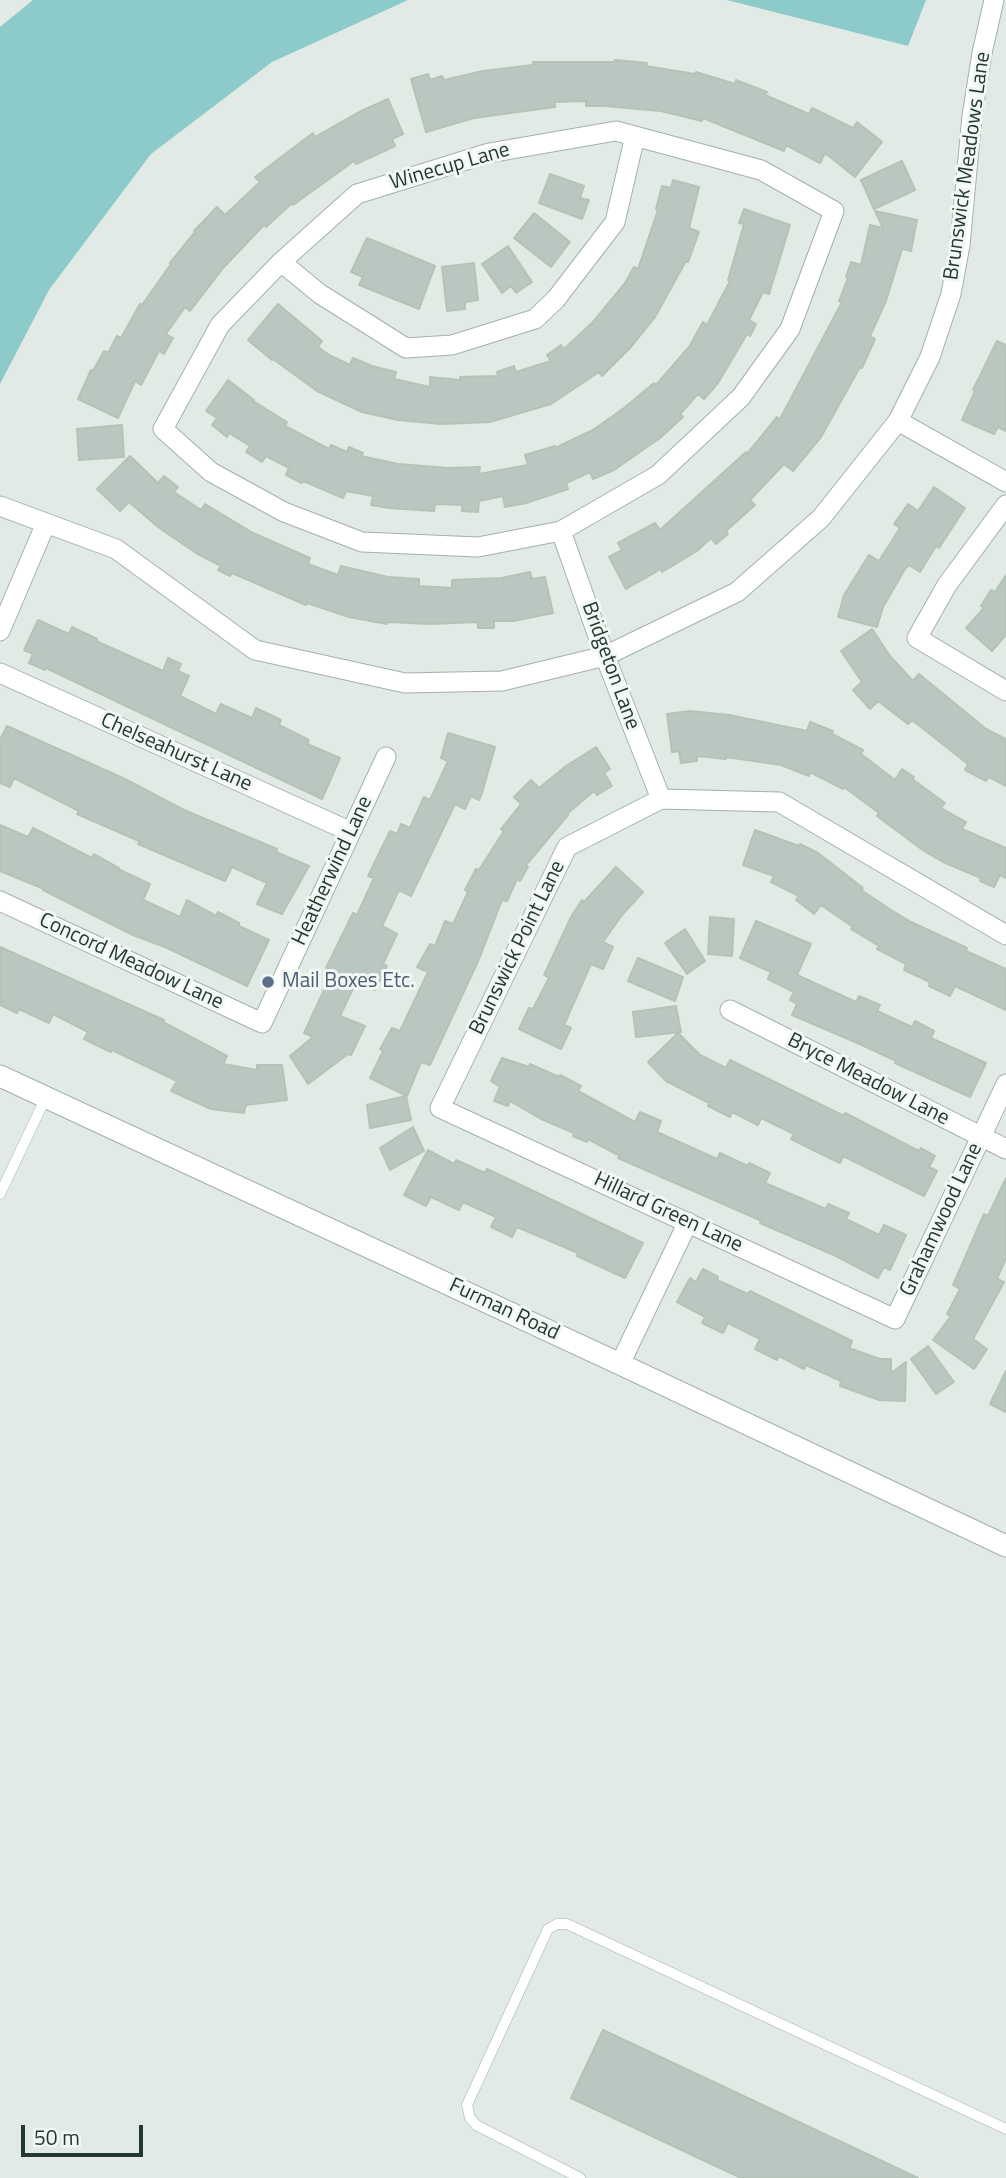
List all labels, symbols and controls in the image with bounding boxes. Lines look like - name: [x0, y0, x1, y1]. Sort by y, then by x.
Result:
- street label: Brunswick Meadows Lane: [939, 50, 997, 282]
- street label: Winecup Lane: [387, 138, 513, 196]
- street label: Bridgeton Lane: [575, 599, 645, 733]
- street label: Chelseahurst Lane: [96, 708, 256, 798]
- street label: Heatherwind Lane: [287, 792, 379, 950]
- street label: Brunswick Point Lane: [465, 857, 571, 1039]
- street label: Concord Meadow Lane: [35, 908, 227, 1016]
- place label: Mail Boxes Etc.: [282, 969, 415, 995]
- marker: Mail Boxes Etc.: [260, 974, 276, 990]
- street label: Bryce Meadow Lane: [783, 1028, 953, 1132]
- street label: Grahamwood Lane: [895, 1139, 989, 1301]
- street label: Hillard Green Lane: [590, 1168, 746, 1258]
- street label: Furman Road: [445, 1274, 563, 1346]
- scale bar: [24, 2112, 147, 2156]
- text: 50 m: [34, 2121, 80, 2153]

